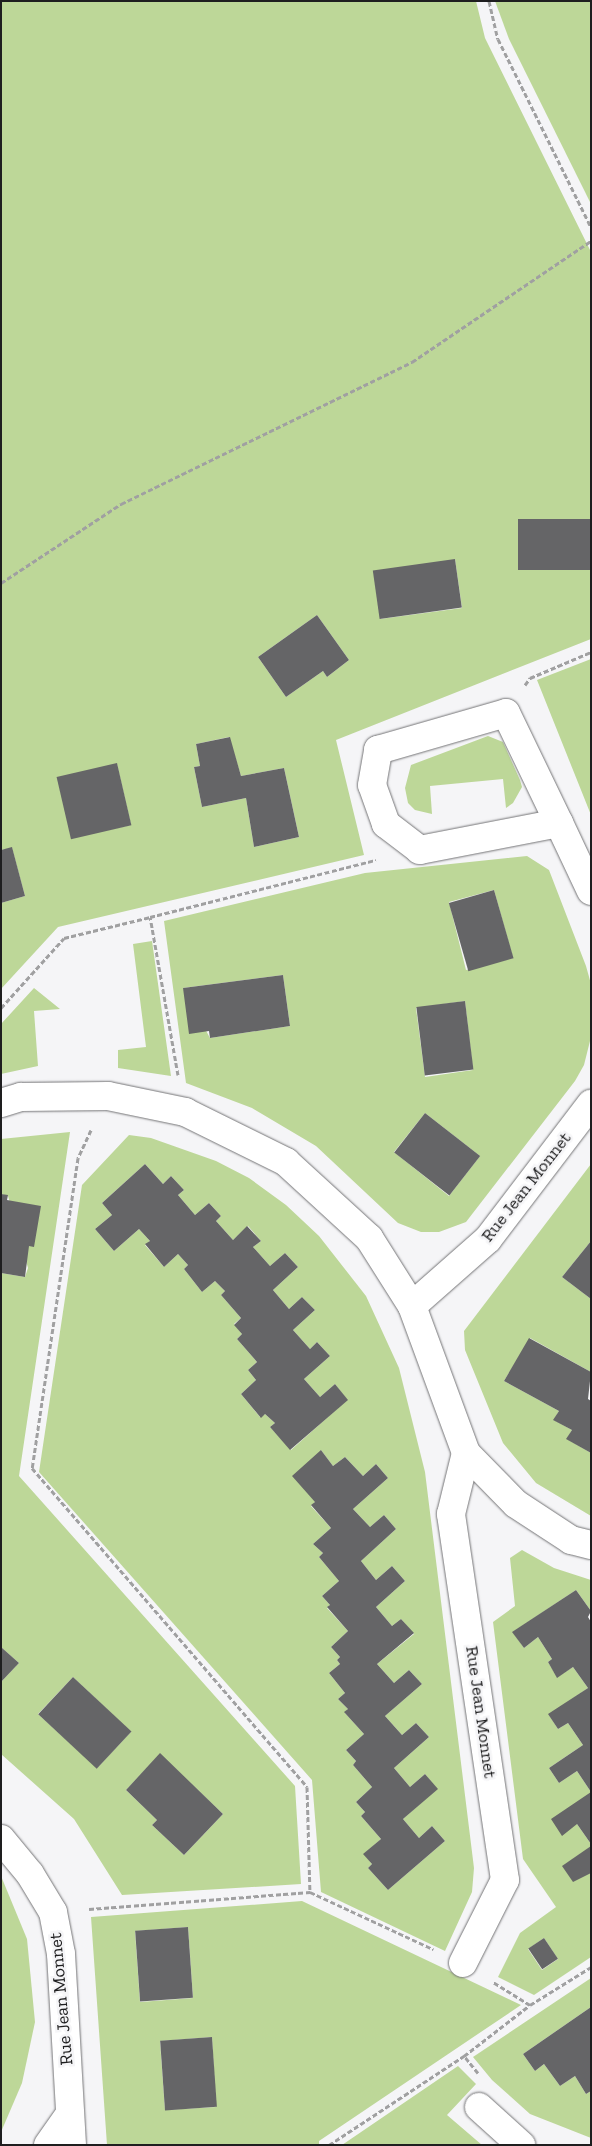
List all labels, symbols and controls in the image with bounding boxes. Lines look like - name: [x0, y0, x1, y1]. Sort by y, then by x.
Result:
- street label: Rue Jean Monnet: [476, 1128, 576, 1246]
- street label: Rue Jean Monnet: [461, 1644, 501, 1780]
- street label: Rue Jean Monnet: [44, 1932, 78, 2066]

